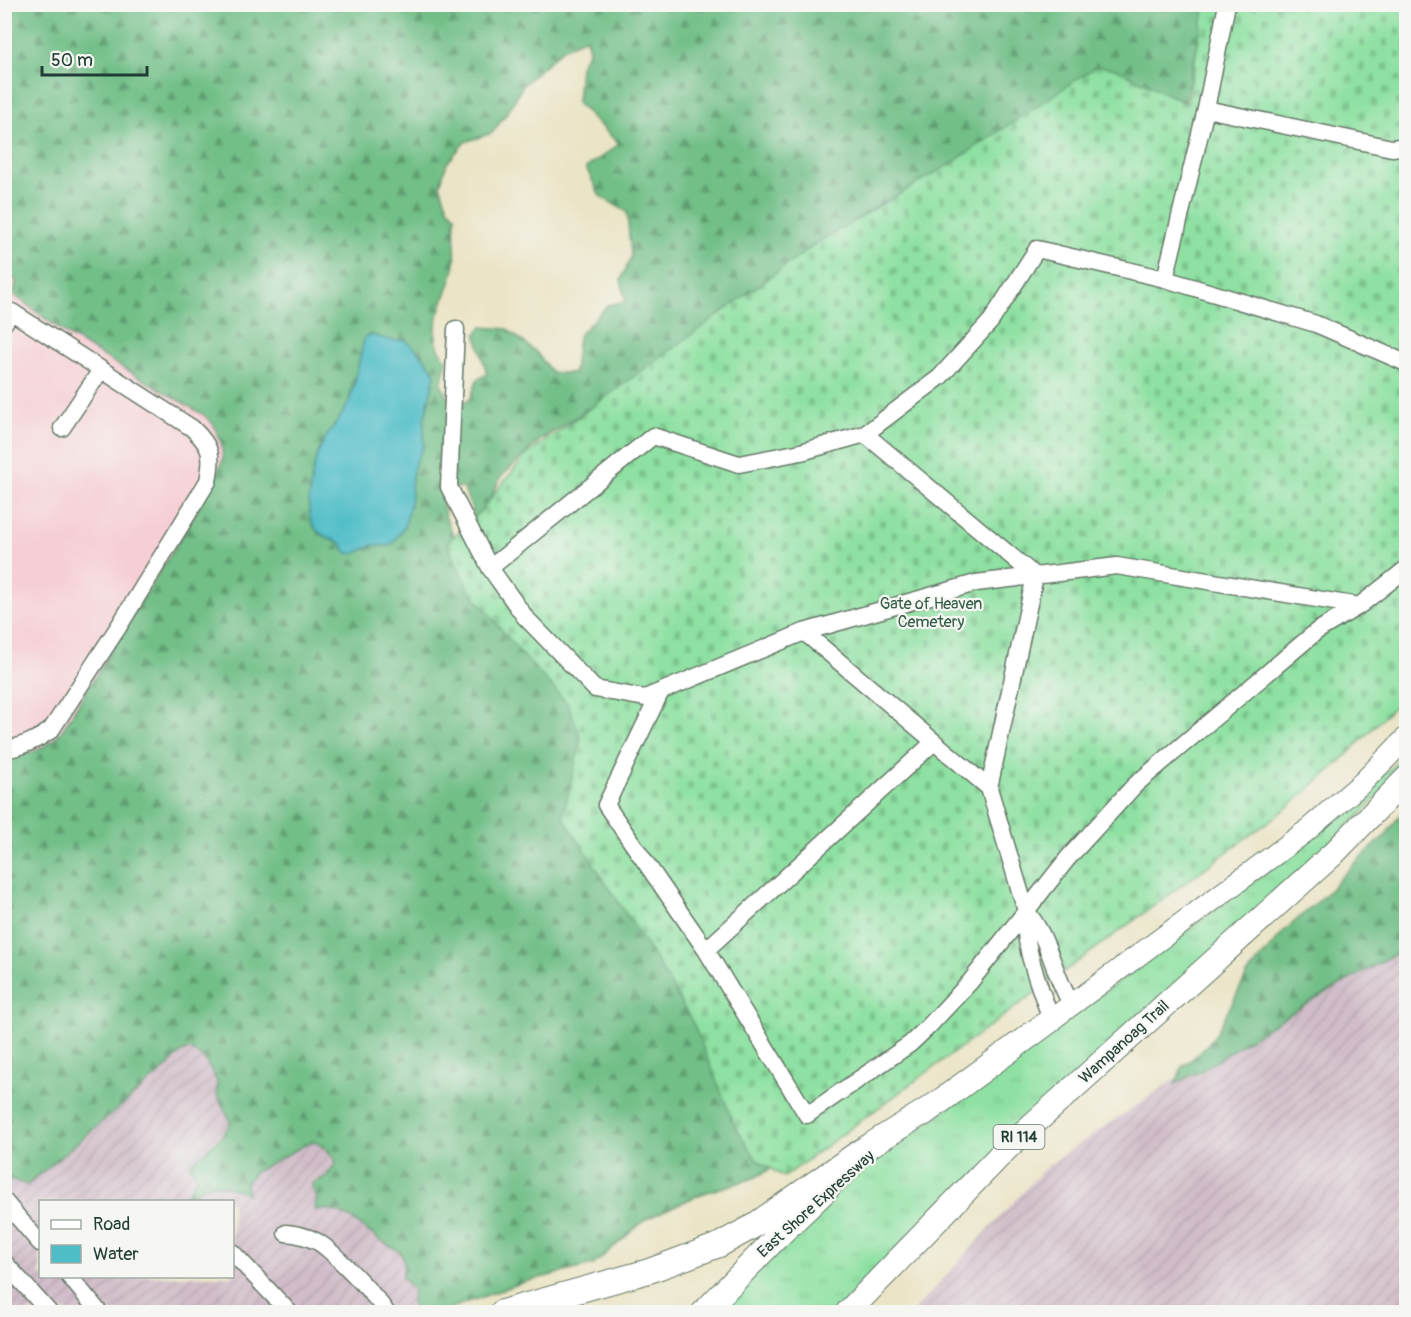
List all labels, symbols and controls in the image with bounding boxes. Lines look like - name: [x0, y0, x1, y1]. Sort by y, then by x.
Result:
- scale bar: [42, 39, 147, 77]
- text: 50 m: [51, 49, 93, 72]
- park label: Gate of Heaven Cemetery: [880, 594, 982, 632]
- street label: Wampanoag Trail: [1075, 996, 1173, 1088]
- road number: RI 114: [994, 1125, 1044, 1149]
- street label: East Shore Expressway: [753, 1146, 879, 1262]
- legend: [39, 1200, 234, 1278]
- text: Road: [93, 1213, 130, 1236]
- text: Water: [93, 1243, 139, 1266]

